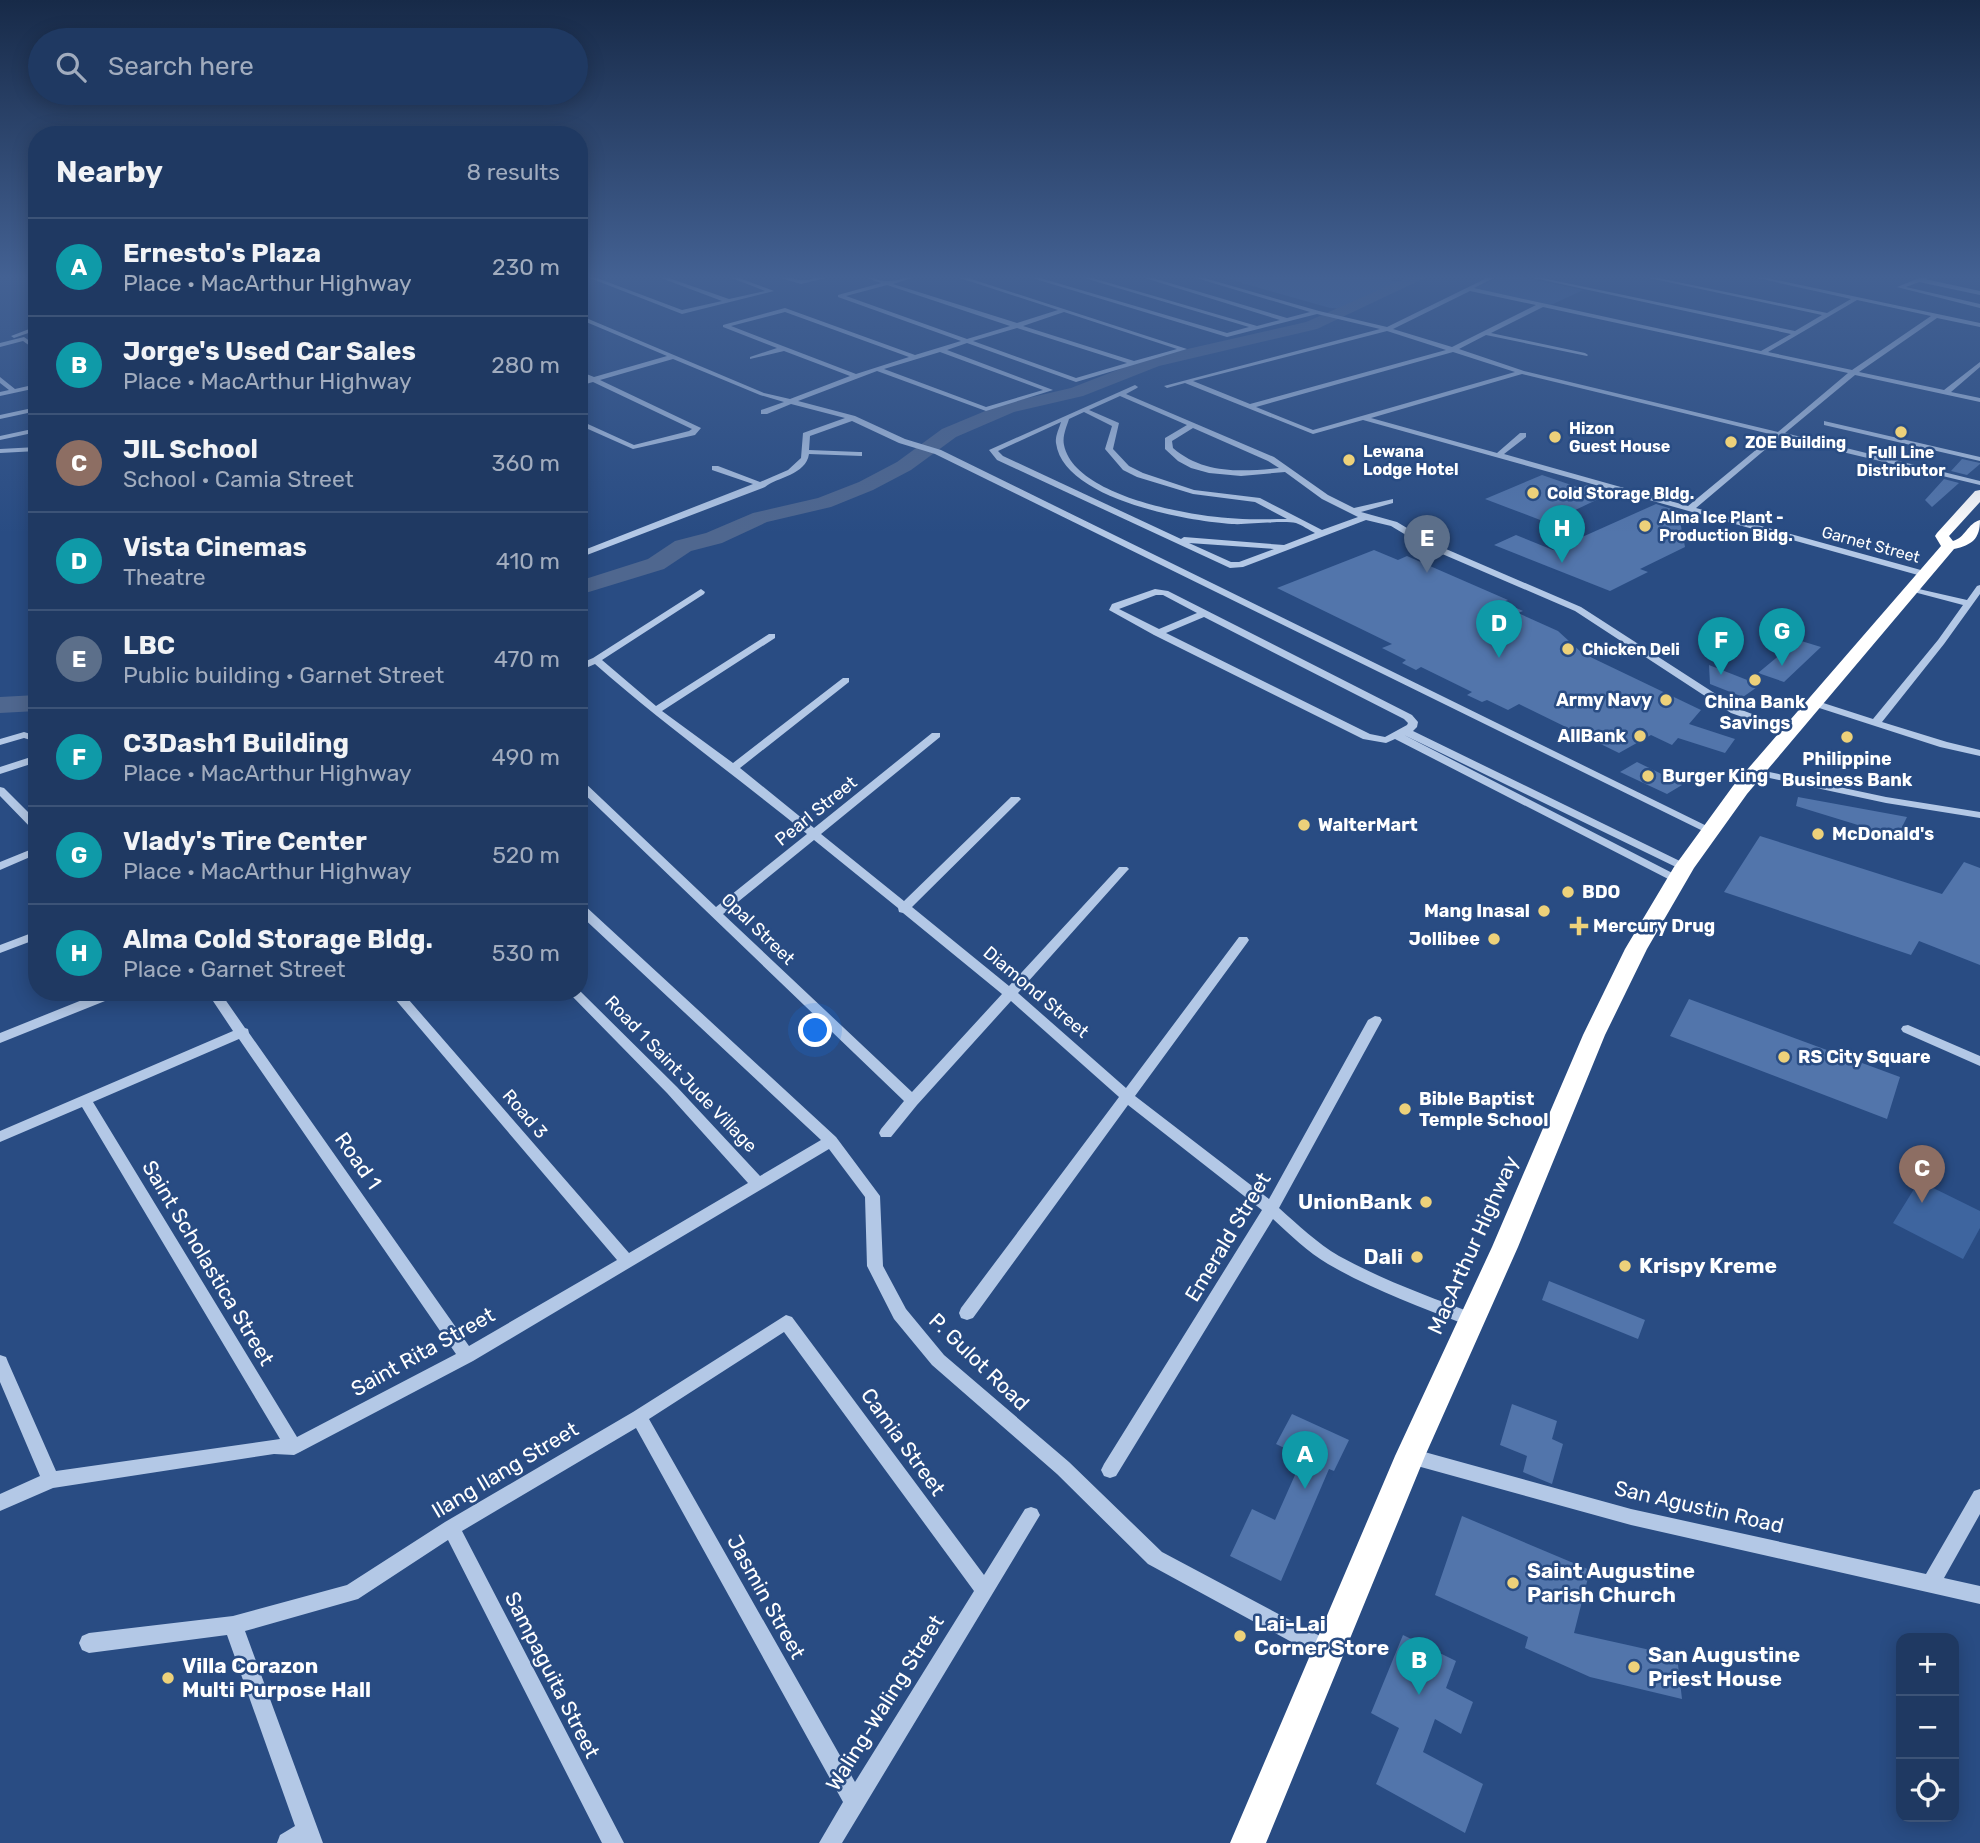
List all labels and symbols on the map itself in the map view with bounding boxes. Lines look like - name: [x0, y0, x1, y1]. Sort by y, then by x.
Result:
- place label: Hizon Guest House: [1569, 419, 1670, 456]
- marker: Full Line Distributor: [1893, 424, 1909, 440]
- marker: Hizon Guest House: [1547, 429, 1563, 445]
- place label: ZOE Building: [1745, 433, 1846, 452]
- marker: ZOE Building: [1723, 434, 1739, 450]
- place label: Lewana Lodge Hotel: [1363, 442, 1459, 479]
- place label: Full Line Distributor: [1856, 443, 1946, 480]
- marker: Lewana Lodge Hotel: [1341, 452, 1357, 468]
- place label: Cold Storage Bldg.: [1547, 484, 1694, 503]
- marker: Cold Storage Bldg.: [1525, 485, 1541, 501]
- pin: H: [1539, 505, 1585, 563]
- place label: Alma Ice Plant - Production Bldg.: [1659, 508, 1793, 545]
- pin: E: [1404, 515, 1450, 573]
- marker: Alma Ice Plant - Production Bldg.: [1637, 518, 1653, 534]
- street label: Garnet Street: [1820, 522, 1922, 567]
- pin: D: [1476, 600, 1522, 658]
- pin: G: [1759, 608, 1805, 666]
- pin: F: [1698, 617, 1744, 675]
- place label: Chicken Deli: [1582, 640, 1680, 659]
- marker: Chicken Deli: [1560, 641, 1576, 657]
- marker: China Bank Savings: [1747, 672, 1763, 688]
- place label: Army Navy: [1556, 689, 1652, 711]
- place label: China Bank Savings: [1705, 691, 1806, 734]
- marker: Army Navy: [1658, 692, 1674, 708]
- place label: AllBank: [1557, 725, 1626, 747]
- marker: AllBank: [1632, 728, 1648, 744]
- marker: Philippine Business Bank: [1839, 729, 1855, 745]
- place label: Philippine Business Bank: [1782, 748, 1913, 791]
- place label: Burger King: [1662, 765, 1768, 787]
- marker: Burger King: [1640, 768, 1656, 784]
- street label: Pearl Street: [771, 771, 861, 851]
- place label: WalterMart: [1318, 814, 1418, 836]
- marker: WalterMart: [1296, 817, 1312, 833]
- place label: McDonald's: [1832, 823, 1934, 845]
- marker: McDonald's: [1810, 826, 1826, 842]
- place label: BDO: [1582, 881, 1620, 903]
- marker: BDO: [1560, 884, 1576, 900]
- street label: Opal Street: [717, 889, 799, 969]
- place label: Mang Inasal: [1424, 900, 1530, 922]
- marker: Mang Inasal: [1536, 903, 1552, 919]
- place label: Mercury Drug: [1593, 915, 1715, 937]
- marker: Mercury Drug: [1571, 918, 1587, 934]
- place label: Jollibee: [1409, 928, 1480, 950]
- marker: Jollibee: [1486, 931, 1502, 947]
- street label: Diamond Street: [979, 941, 1093, 1043]
- street label: Road 1 Saint Jude Village: [600, 991, 762, 1157]
- your location: [798, 1013, 832, 1047]
- place label: RS City Square: [1798, 1046, 1931, 1068]
- marker: RS City Square: [1776, 1049, 1792, 1065]
- street label: Road 3: [498, 1085, 552, 1143]
- place label: Bible Baptist Temple School: [1419, 1088, 1548, 1131]
- marker: Bible Baptist Temple School: [1397, 1101, 1413, 1117]
- street label: Road 1: [330, 1127, 387, 1194]
- pin: C: [1899, 1145, 1945, 1203]
- street label: MacArthur Highway: [1422, 1151, 1523, 1338]
- street label: Saint Scholastica Street: [137, 1156, 280, 1370]
- street label: Emerald Street: [1179, 1168, 1276, 1306]
- place label: UnionBank: [1298, 1189, 1413, 1214]
- marker: UnionBank: [1418, 1194, 1434, 1210]
- place label: Dali: [1364, 1244, 1403, 1269]
- marker: Dali: [1409, 1249, 1425, 1265]
- place label: Krispy Kreme: [1639, 1253, 1777, 1278]
- marker: Krispy Kreme: [1617, 1258, 1633, 1274]
- street label: Saint Rita Street: [347, 1302, 499, 1401]
- street label: P. Gulot Road: [924, 1308, 1035, 1416]
- street label: Camia Street: [856, 1383, 951, 1500]
- street label: Ilang Ilang Street: [427, 1416, 582, 1523]
- pin: A: [1282, 1431, 1328, 1489]
- street label: San Agustin Road: [1612, 1475, 1786, 1538]
- street label: Jasmin Street: [722, 1530, 811, 1663]
- place label: Saint Augustine Parish Church: [1527, 1558, 1695, 1607]
- marker: Saint Augustine Parish Church: [1505, 1575, 1521, 1591]
- street label: Sampaguita Street: [500, 1587, 605, 1762]
- street label: Waling-Waling Street: [820, 1610, 949, 1795]
- place label: Lai-Lai Corner Store: [1254, 1611, 1389, 1660]
- marker: Lai-Lai Corner Store: [1232, 1628, 1248, 1644]
- pin: B: [1396, 1637, 1442, 1695]
- place label: San Augustine Priest House: [1648, 1642, 1800, 1691]
- place label: Villa Corazon Multi Purpose Hall: [182, 1653, 371, 1702]
- marker: San Augustine Priest House: [1626, 1659, 1642, 1675]
- marker: Villa Corazon Multi Purpose Hall: [160, 1670, 176, 1686]

